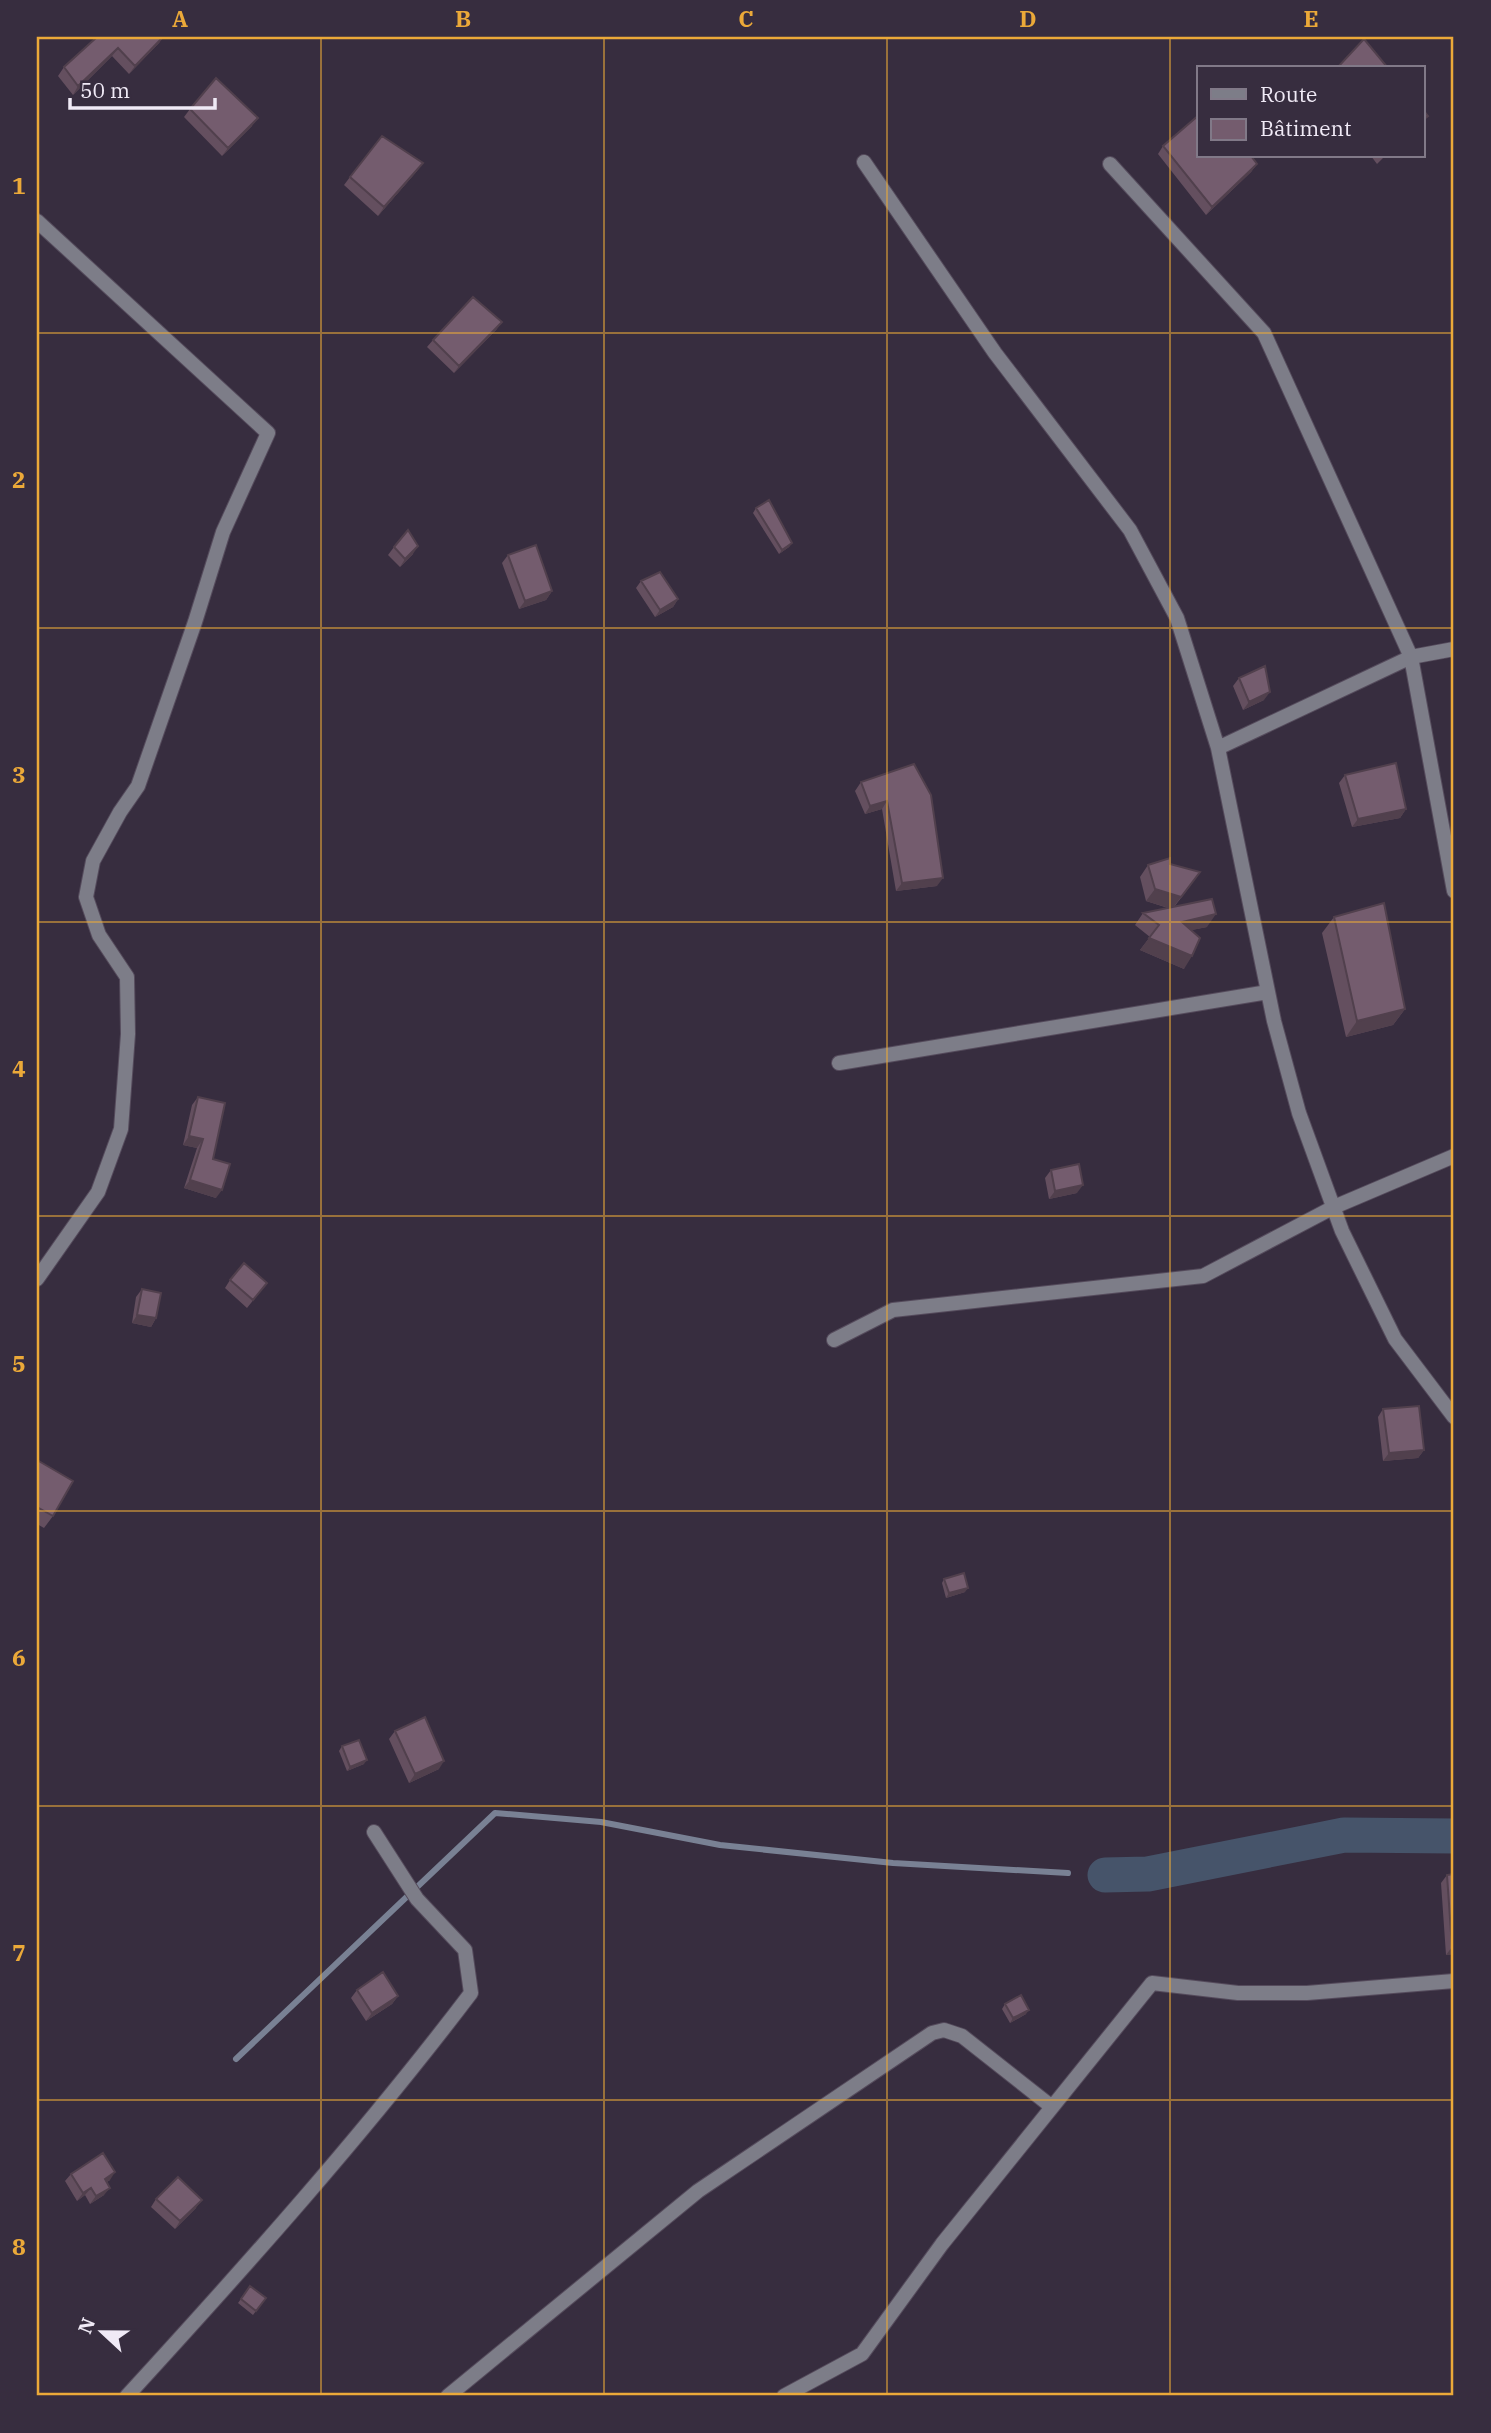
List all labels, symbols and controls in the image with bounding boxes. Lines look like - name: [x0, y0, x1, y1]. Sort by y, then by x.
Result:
- text: A: [172, 3, 188, 33]
- text: B: [455, 3, 471, 33]
- text: C: [738, 3, 754, 33]
- text: D: [1019, 3, 1037, 33]
- text: E: [1303, 3, 1319, 33]
- scale bar: [70, 66, 215, 110]
- legend: [1197, 66, 1424, 158]
- text: 50 m: [80, 76, 130, 104]
- text: Route: [1260, 80, 1317, 108]
- text: Bâtiment: [1260, 114, 1351, 142]
- text: 1: [12, 170, 26, 200]
- text: 2: [12, 464, 26, 494]
- text: 3: [12, 759, 26, 789]
- text: 4: [12, 1053, 26, 1083]
- text: 5: [12, 1348, 26, 1378]
- text: 6: [12, 1642, 26, 1672]
- text: 7: [12, 1937, 26, 1967]
- text: 8: [12, 2231, 26, 2261]
- north arrow: [66, 2296, 136, 2366]
- text: N: [72, 2314, 100, 2337]

